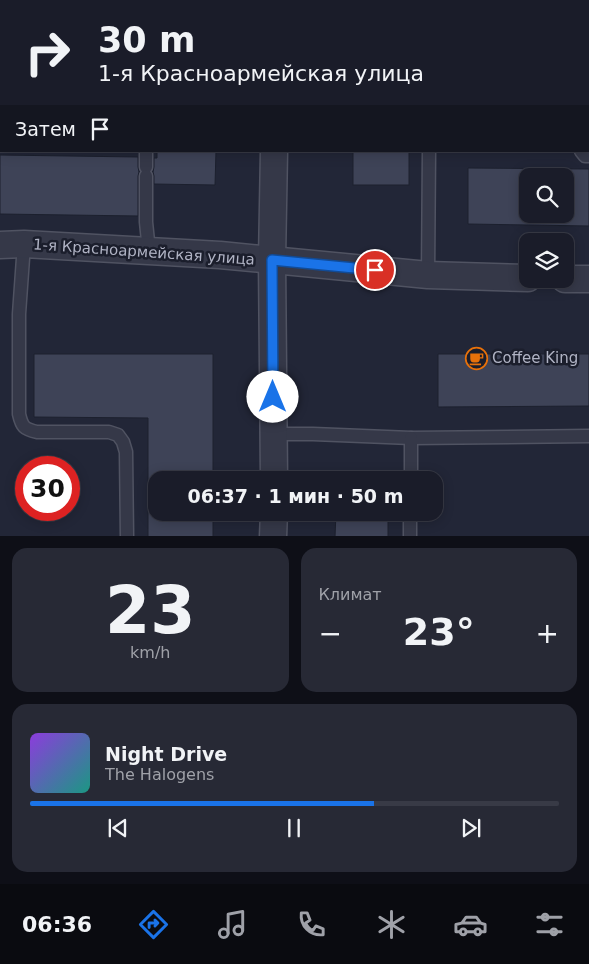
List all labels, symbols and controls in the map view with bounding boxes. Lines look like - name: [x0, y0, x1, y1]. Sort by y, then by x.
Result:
- icon: right: [15, 20, 80, 85]
- text: 30 m: [98, 20, 195, 60]
- text: 1-я Красноармейская улица: [98, 61, 424, 86]
- icon: arrive: [86, 115, 114, 143]
- text: Затем: [15, 118, 76, 140]
- map controls: [519, 168, 574, 288]
- button: search: [519, 168, 574, 223]
- button: layers: [519, 233, 574, 288]
- street label: 1-я Красноармейская улица: [33, 235, 255, 269]
- pin: [354, 249, 396, 291]
- icon: arrive: [361, 256, 389, 284]
- cafe icon: Coffee King: [464, 346, 488, 370]
- place label: Coffee King: [492, 349, 578, 367]
- position arrow: [246, 370, 298, 422]
- speed limit sign: 30: [15, 456, 80, 521]
- text: 06:37 · 1 мин · 50 m: [187, 485, 404, 507]
- text: 23: [105, 573, 195, 648]
- text: Климат: [319, 585, 382, 604]
- text: 23°: [403, 610, 475, 654]
- text: −: [319, 617, 342, 650]
- text: +: [536, 617, 559, 650]
- text: km/h: [130, 643, 170, 662]
- text: Night Drive: [105, 743, 227, 765]
- text: The Halogens: [105, 765, 214, 784]
- icon: previous: [104, 814, 132, 842]
- icon: pause: [280, 814, 308, 842]
- icon: next: [457, 814, 485, 842]
- icon: directions: [136, 907, 171, 942]
- icon: music: [215, 907, 250, 942]
- icon: phone: [294, 907, 329, 942]
- icon: climate: [374, 907, 409, 942]
- icon: car: [453, 907, 488, 942]
- icon: filters: [532, 907, 567, 942]
- text: 06:36: [22, 912, 92, 937]

